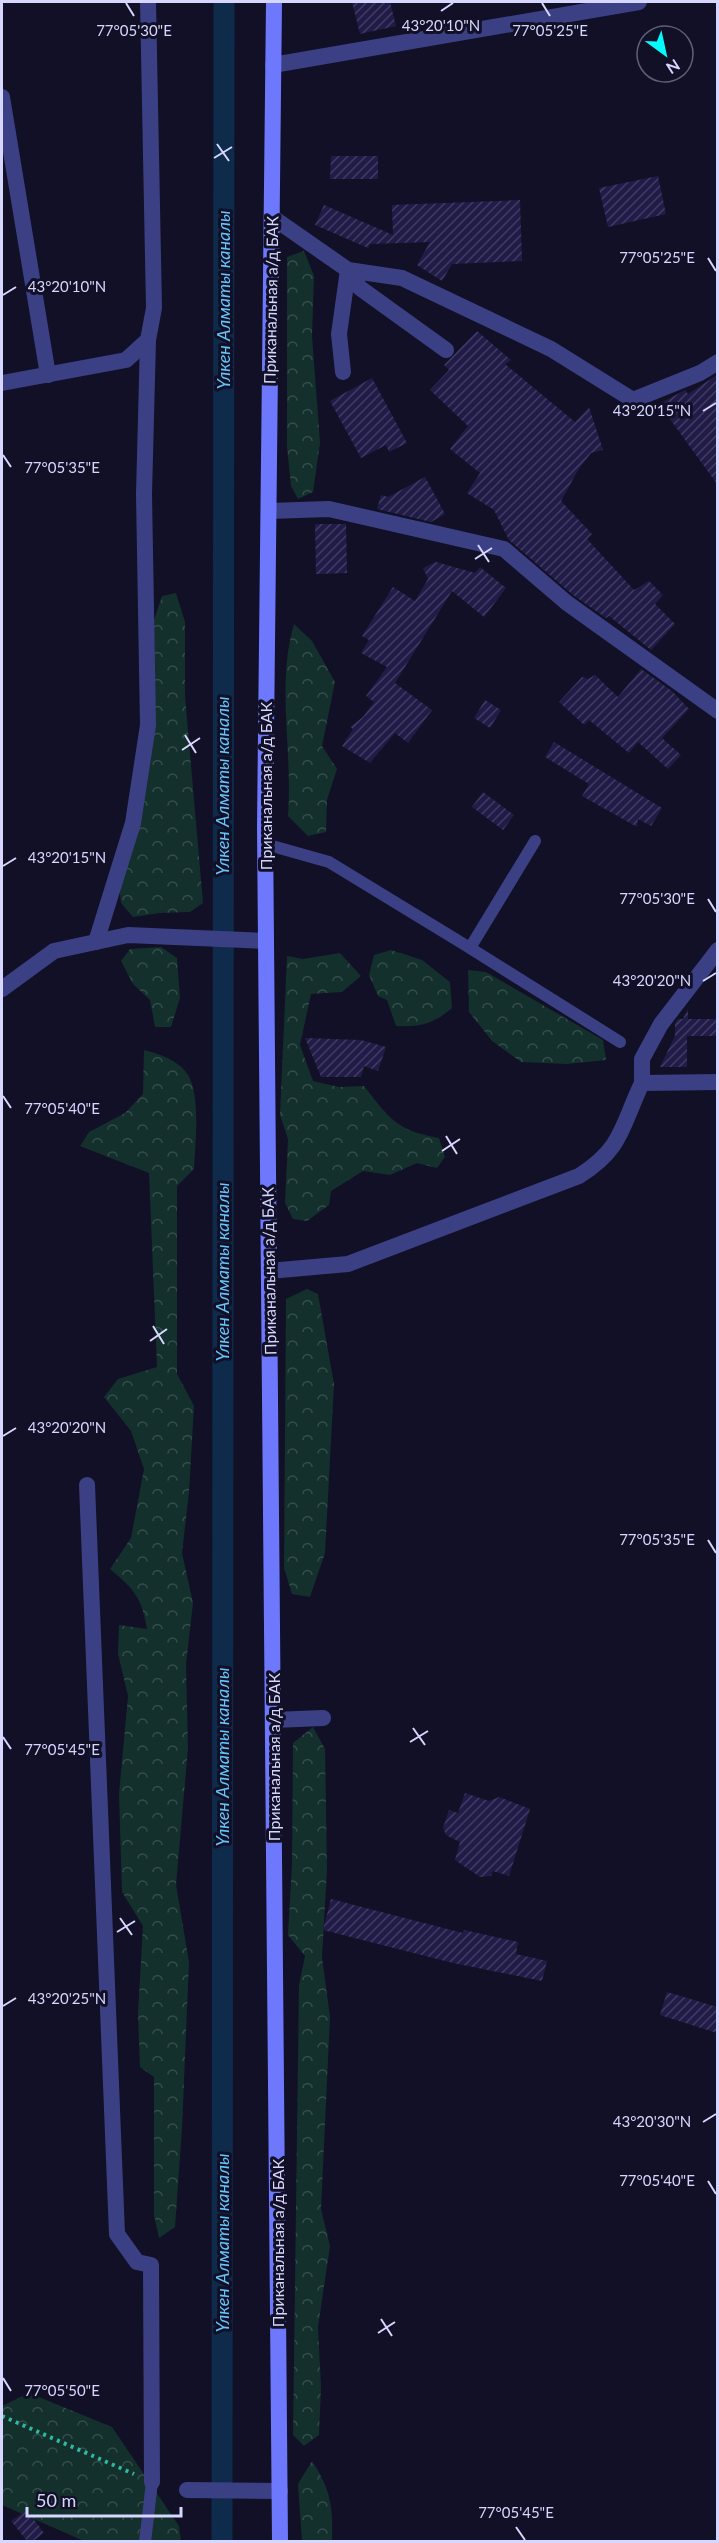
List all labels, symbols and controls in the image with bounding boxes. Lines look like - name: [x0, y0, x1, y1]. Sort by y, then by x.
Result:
- text: 43°20'10"N: [402, 16, 480, 34]
- text: 77°05'30"E: [96, 21, 172, 39]
- text: 77°05'25"E: [512, 21, 588, 39]
- north arrow: [635, 24, 695, 84]
- text: N: [663, 56, 684, 78]
- water label: Үлкен Алматы каналы: [212, 210, 234, 390]
- street label: Приканальная а/д БАК: [260, 215, 281, 384]
- text: 77°05'25"E: [619, 248, 695, 266]
- text: 43°20'10"N: [28, 277, 106, 295]
- text: 43°20'15"N: [613, 401, 691, 419]
- text: 77°05'35"E: [24, 458, 100, 476]
- water label: Үлкен Алматы каналы: [211, 696, 233, 876]
- street label: Приканальная а/д БАК: [256, 702, 275, 870]
- text: 43°20'15"N: [28, 848, 106, 866]
- text: 77°05'30"E: [619, 889, 695, 907]
- text: 43°20'20"N: [613, 971, 691, 989]
- text: 77°05'40"E: [24, 1099, 100, 1117]
- water label: Үлкен Алматы каналы: [211, 1182, 233, 1362]
- street label: Приканальная а/д БАК: [258, 1186, 279, 1355]
- text: 43°20'20"N: [28, 1418, 106, 1436]
- text: 77°05'35"E: [619, 1530, 695, 1548]
- water label: Үлкен Алматы каналы: [211, 1667, 233, 1847]
- street label: Приканальная а/д БАК: [264, 1673, 283, 1841]
- text: 77°05'45"E: [24, 1740, 100, 1758]
- text: 43°20'25"N: [28, 1989, 106, 2007]
- text: 43°20'30"N: [613, 2112, 691, 2130]
- water label: Үлкен Алматы каналы: [211, 2153, 233, 2333]
- street label: Приканальная а/д БАК: [268, 2159, 287, 2327]
- text: 77°05'40"E: [619, 2171, 695, 2189]
- text: 77°05'50"E: [24, 2381, 100, 2399]
- scale bar: [27, 2480, 182, 2518]
- text: 50 m: [36, 2489, 76, 2511]
- text: 77°05'45"E: [478, 2503, 554, 2521]

